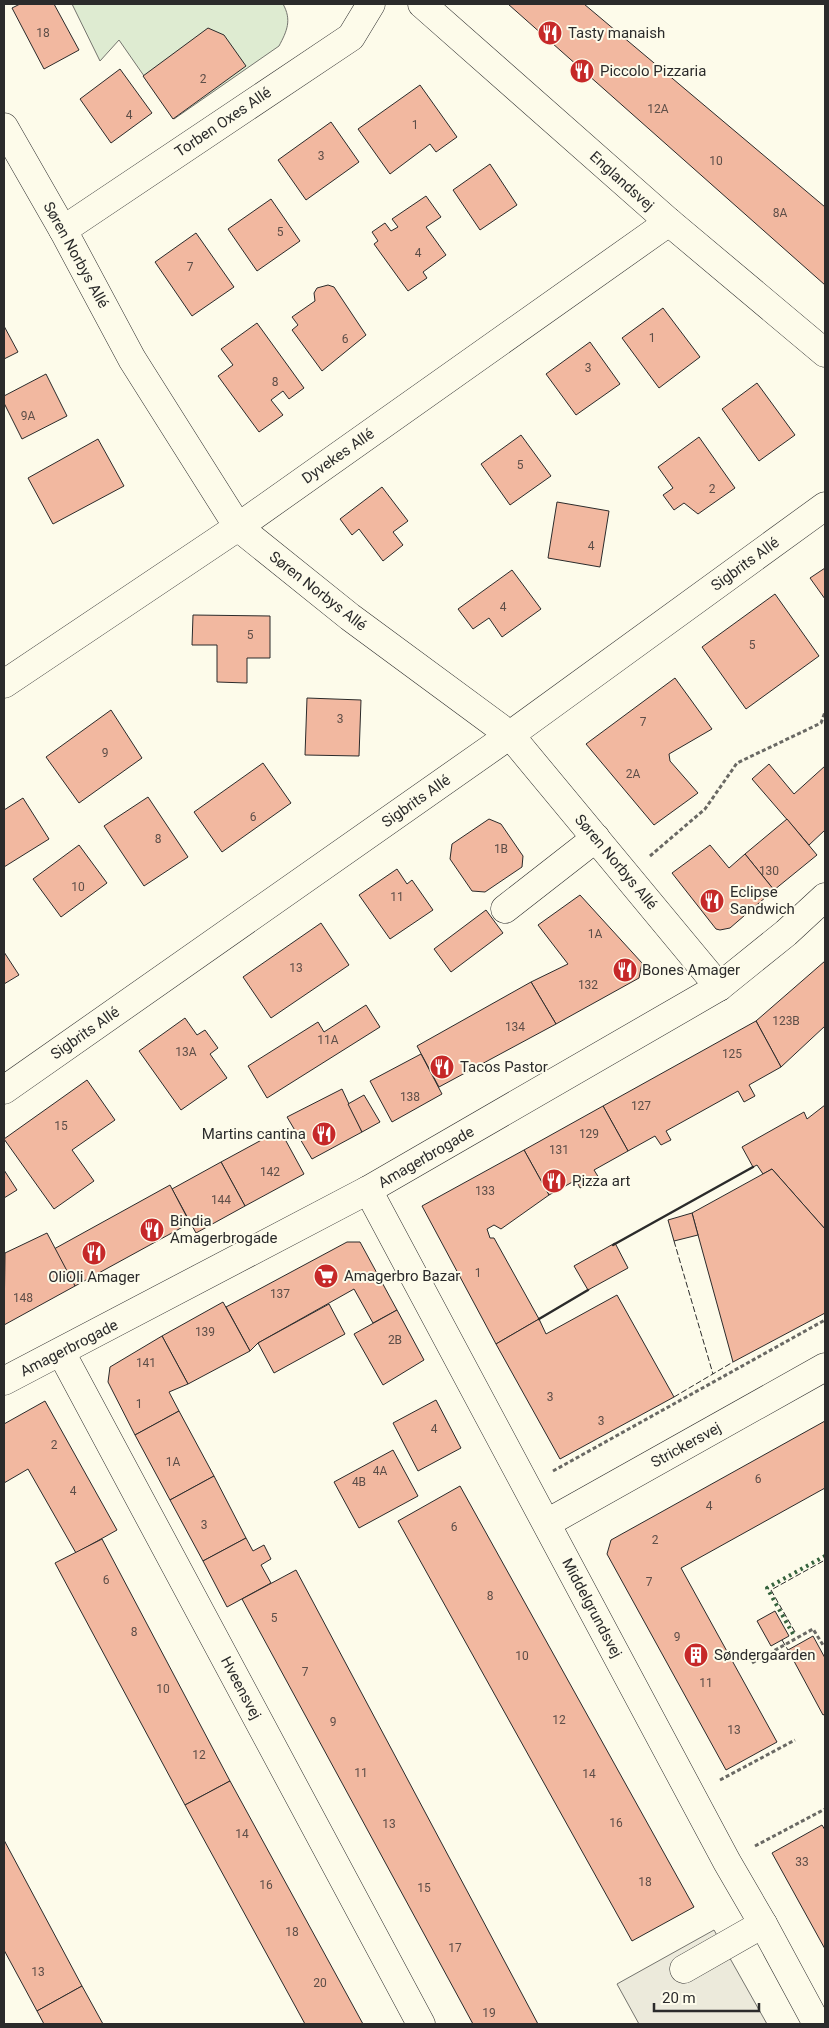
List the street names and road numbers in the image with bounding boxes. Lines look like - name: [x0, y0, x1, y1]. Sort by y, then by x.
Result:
- street label: Torben Oxes Allé: [171, 83, 275, 161]
- street label: Englandsvej: [586, 147, 658, 215]
- street label: Søren Norbys Allé: [39, 199, 113, 311]
- street label: Dyvekes Allé: [298, 425, 378, 487]
- street label: Sigbrits Allé: [708, 533, 782, 595]
- street label: Søren Norbys Allé: [266, 547, 370, 635]
- street label: Sigbrits Allé: [378, 771, 454, 831]
- street label: Søren Norbys Allé: [571, 811, 661, 913]
- street label: Sigbrits Allé: [47, 1003, 123, 1063]
- street label: Amagerbrogade: [375, 1122, 477, 1192]
- street label: Amagerbrogade: [17, 1316, 121, 1380]
- street label: Strickersvej: [648, 1418, 724, 1472]
- street label: Middelgrundsvej: [558, 1555, 626, 1661]
- street label: Hveensvej: [217, 1654, 265, 1722]

